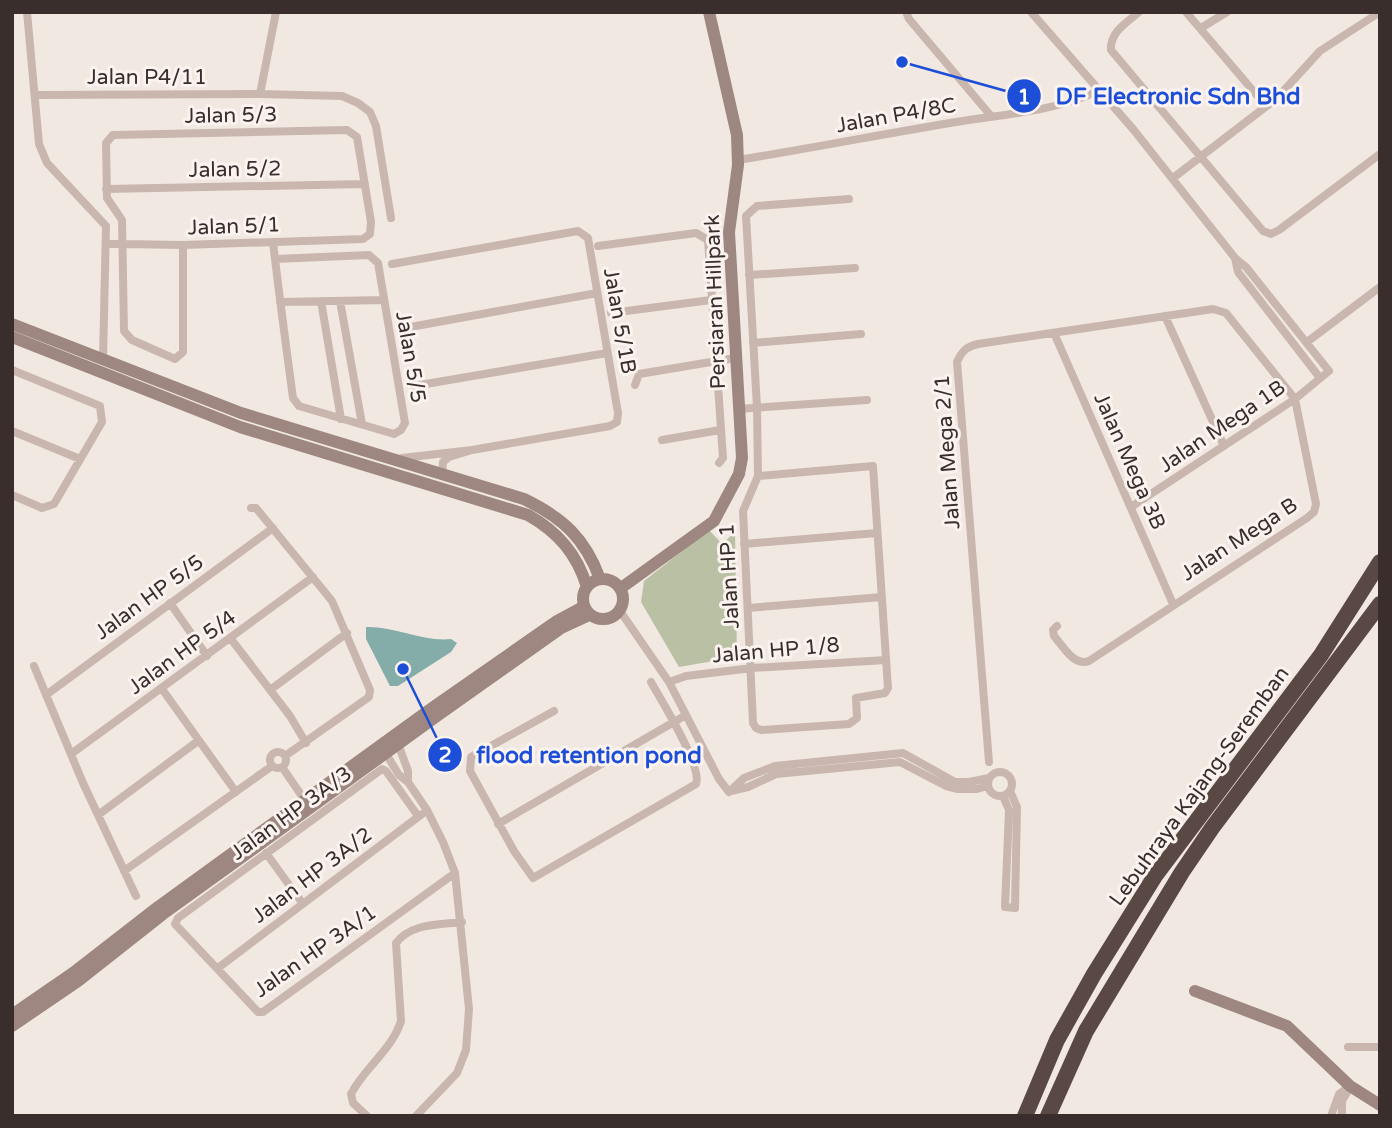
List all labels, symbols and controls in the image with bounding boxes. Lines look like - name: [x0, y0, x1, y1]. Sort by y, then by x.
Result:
- street label: Jalan P4/11: [87, 65, 207, 90]
- callout: DF Electronic Sdn Bhd: [1006, 74, 1315, 118]
- text: DF Electronic Sdn Bhd: [1055, 83, 1301, 111]
- text: 1: [1017, 85, 1031, 110]
- street label: Jalan P4/8C: [834, 93, 958, 138]
- street label: Jalan 5/3: [185, 102, 277, 129]
- street label: Jalan 5/2: [189, 156, 281, 183]
- street label: Jalan 5/1: [187, 212, 281, 241]
- street label: Persiaran Hillpark: [700, 214, 731, 390]
- street label: Jalan 5/1B: [598, 266, 641, 376]
- street label: Jalan 5/5: [390, 309, 431, 405]
- street label: Jalan Mega 2/1: [930, 374, 965, 530]
- street label: Jalan Mega 1B: [1154, 375, 1290, 478]
- street label: Jalan Mega 3B: [1088, 389, 1171, 533]
- street label: Jalan Mega B: [1176, 492, 1302, 586]
- street label: Jalan HP 1: [714, 523, 745, 629]
- street label: Jalan HP 5/5: [90, 550, 208, 645]
- street label: Jalan HP 5/4: [124, 605, 241, 700]
- street label: Jalan HP 1/8: [711, 632, 841, 669]
- street label: Lebuhraya Kajang-Seremban: [1104, 662, 1295, 911]
- callout: flood retention pond: [427, 733, 716, 777]
- text: flood retention pond: [476, 742, 702, 770]
- text: 2: [438, 743, 452, 768]
- street label: Jalan HP 3A/3: [226, 761, 357, 866]
- street label: Jalan HP 3A/2: [247, 822, 377, 929]
- street label: Jalan HP 3A/1: [249, 900, 381, 1003]

